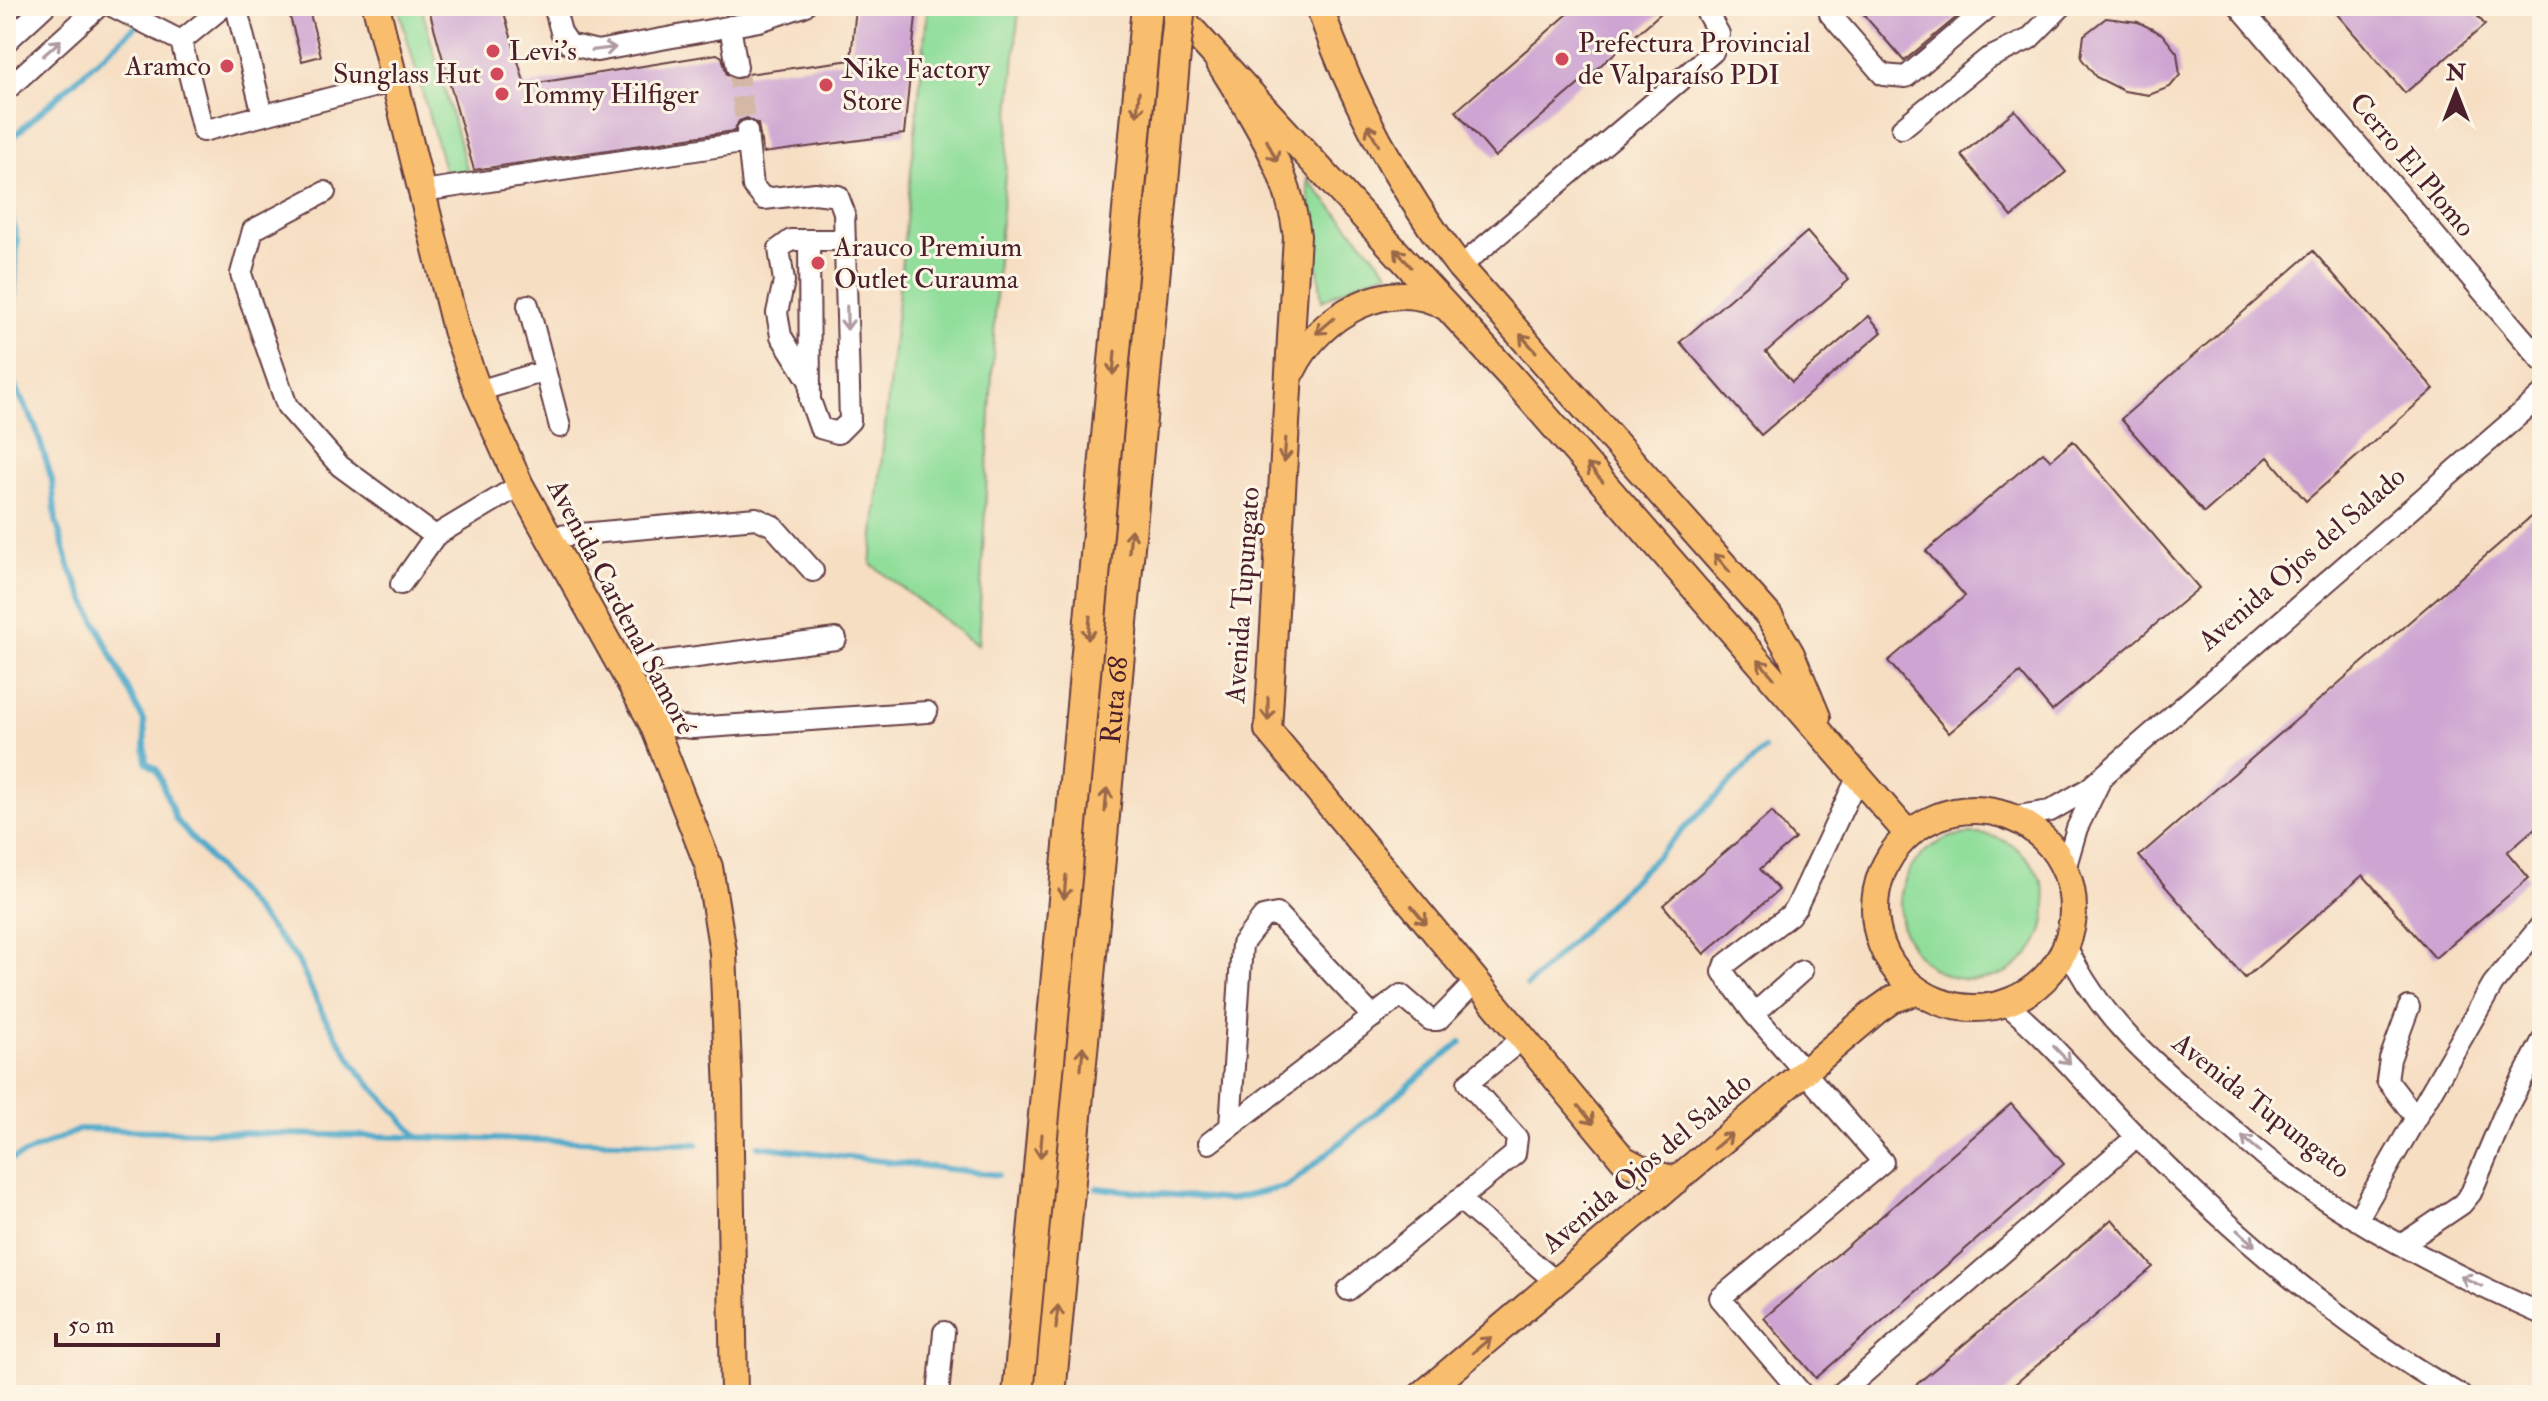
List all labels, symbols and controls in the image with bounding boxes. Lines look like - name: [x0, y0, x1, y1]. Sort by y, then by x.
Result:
- place label: Prefectura Provincial de Valparaíso PDI: [1578, 26, 1811, 93]
- place label: Levi's: [509, 34, 577, 69]
- one-way arrow: [42, 39, 62, 57]
- one-way arrow: [590, 41, 617, 56]
- marker: Levi's: [484, 42, 502, 60]
- place label: Aramco: [124, 49, 211, 84]
- marker: Prefectura Provincial de Valparaíso PDI: [1553, 50, 1571, 68]
- place label: Nike Factory Store: [842, 52, 990, 119]
- north arrow: [2416, 52, 2496, 132]
- marker: Aramco: [218, 57, 236, 75]
- place label: Sunglass Hut: [333, 57, 481, 92]
- text: N: [2445, 59, 2466, 87]
- marker: Sunglass Hut: [488, 65, 506, 83]
- marker: Nike Factory Store: [817, 76, 835, 94]
- place label: Tommy Hilfiger: [518, 77, 699, 112]
- marker: Tommy Hilfiger: [493, 85, 511, 103]
- street label: Cerro El Plomo: [2342, 86, 2482, 244]
- one-way arrow: [1130, 90, 1145, 117]
- one-way arrow: [1365, 124, 1381, 148]
- one-way arrow: [1265, 138, 1280, 162]
- place label: Arauco Premium Outlet Curauma: [833, 230, 1023, 297]
- one-way arrow: [1394, 249, 1412, 269]
- marker: Arauco Premium Outlet Curauma: [809, 254, 827, 272]
- one-way arrow: [839, 304, 855, 331]
- one-way arrow: [1316, 317, 1336, 335]
- one-way arrow: [1519, 333, 1538, 354]
- one-way arrow: [1106, 349, 1121, 376]
- one-way arrow: [1277, 436, 1292, 463]
- street label: Avenida Ojos del Salado: [2190, 459, 2413, 659]
- one-way arrow: [1586, 463, 1604, 484]
- street label: Avenida Cardenal Samoré: [538, 472, 703, 741]
- street label: Avenida Tupungato: [1218, 486, 1268, 705]
- one-way arrow: [1122, 528, 1137, 555]
- one-way arrow: [1714, 553, 1732, 573]
- one-way arrow: [1082, 614, 1097, 641]
- street label: Ruta 68: [1093, 655, 1136, 745]
- one-way arrow: [1757, 660, 1775, 680]
- one-way arrow: [1260, 695, 1276, 722]
- one-way arrow: [1098, 787, 1113, 814]
- one-way arrow: [1058, 873, 1073, 900]
- one-way arrow: [1410, 904, 1428, 925]
- street label: Avenida Tupungato: [2164, 1025, 2357, 1186]
- one-way arrow: [2052, 1045, 2071, 1065]
- one-way arrow: [1074, 1046, 1089, 1072]
- street label: Avenida Ojos del Salado: [1534, 1065, 1759, 1262]
- one-way arrow: [1577, 1104, 1595, 1124]
- one-way arrow: [1034, 1132, 1049, 1159]
- one-way arrow: [1713, 1132, 1733, 1150]
- one-way arrow: [2241, 1135, 2262, 1153]
- one-way arrow: [2236, 1229, 2256, 1247]
- one-way arrow: [2459, 1273, 2483, 1288]
- scale bar: [56, 1297, 218, 1347]
- one-way arrow: [1050, 1304, 1065, 1331]
- text: 50 m: [68, 1310, 115, 1341]
- one-way arrow: [1471, 1336, 1492, 1354]

